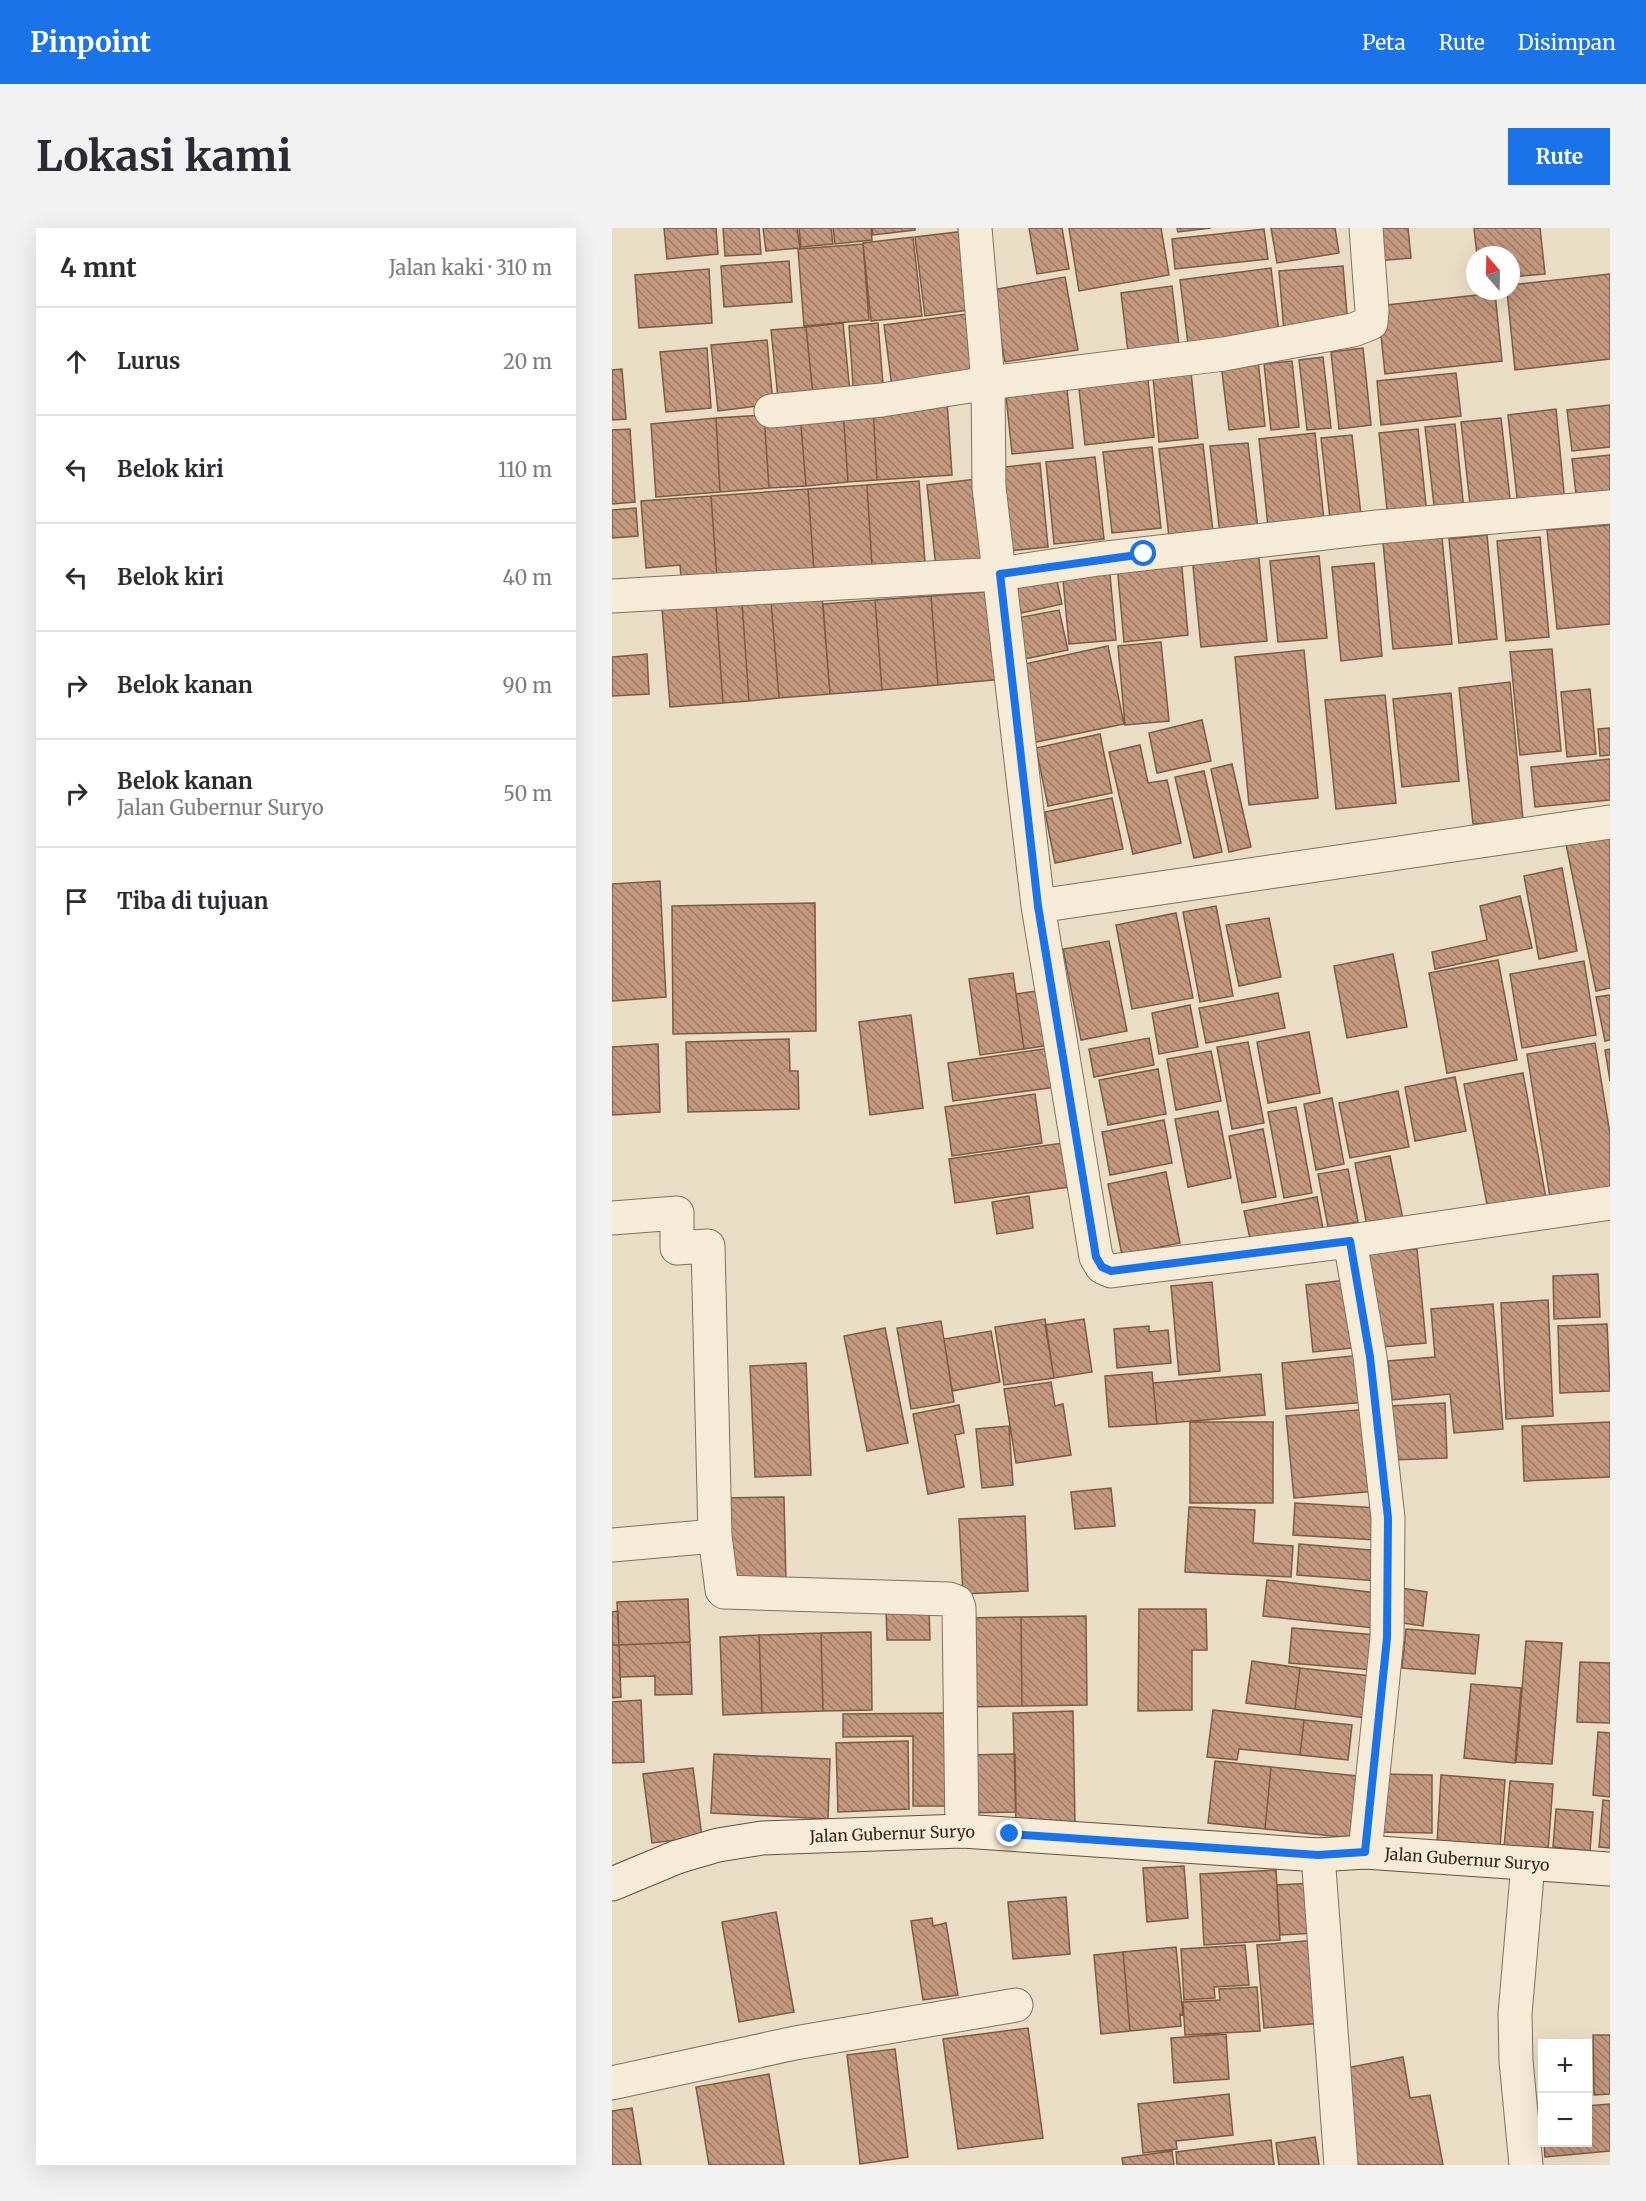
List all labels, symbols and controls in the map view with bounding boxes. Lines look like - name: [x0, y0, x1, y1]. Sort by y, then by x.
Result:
- text: Pinpoint: [30, 24, 151, 60]
- text: Peta: [1362, 29, 1406, 56]
- text: Rute: [1439, 29, 1485, 56]
- text: Disimpan: [1518, 29, 1616, 56]
- button: Rute: [1508, 128, 1610, 185]
- text: Lokasi kami: [36, 130, 292, 182]
- north arrow: [1466, 246, 1520, 300]
- text: 4 mnt: [60, 251, 137, 284]
- text: Jalan kaki · 310 m: [389, 255, 552, 280]
- icon: ahead: [60, 345, 93, 378]
- text: Lurus: [117, 347, 180, 375]
- text: 20 m: [503, 349, 552, 374]
- icon: left: [60, 453, 93, 486]
- text: Belok kiri: [117, 455, 224, 483]
- text: 110 m: [498, 457, 552, 482]
- route start: [1130, 540, 1156, 566]
- icon: left: [60, 561, 93, 594]
- text: Belok kiri: [117, 563, 224, 591]
- text: 40 m: [502, 565, 552, 590]
- icon: right: [60, 669, 93, 702]
- text: Belok kanan: [117, 671, 253, 699]
- text: 90 m: [502, 673, 552, 698]
- text: Belok kanan: [117, 767, 253, 795]
- icon: right: [60, 777, 93, 810]
- text: 50 m: [503, 781, 552, 806]
- text: Jalan Gubernur Suryo: [117, 795, 324, 820]
- icon: arrive: [60, 885, 93, 918]
- text: Tiba di tujuan: [117, 887, 268, 915]
- route end: [996, 1820, 1022, 1846]
- street label: Jalan Gubernur Suryo: [808, 1821, 976, 1846]
- street label: Jalan Gubernur Suryo: [1383, 1843, 1550, 1875]
- map controls: [1538, 2039, 1592, 2147]
- button: +: [1538, 2039, 1592, 2093]
- button: −: [1538, 2093, 1592, 2147]

